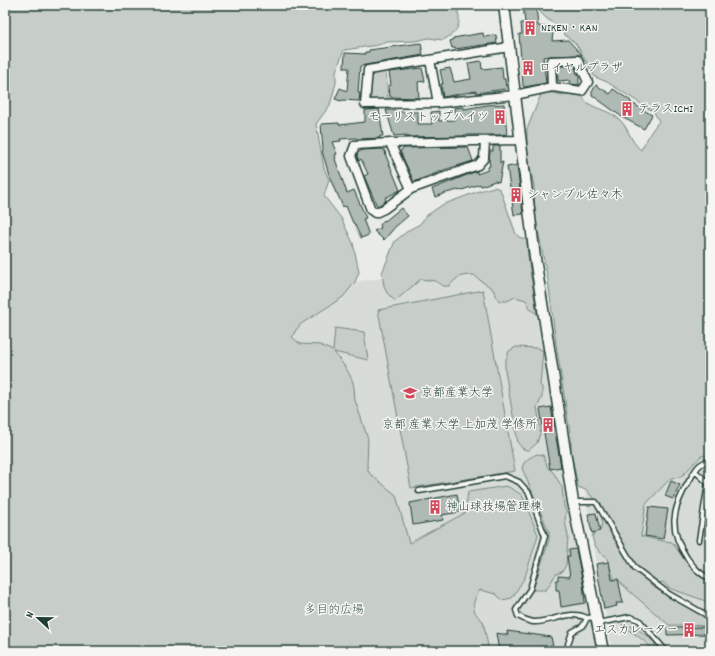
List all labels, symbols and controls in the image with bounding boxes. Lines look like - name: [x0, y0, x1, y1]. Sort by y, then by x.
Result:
- building icon: NIKEN・KAN: [522, 20, 538, 36]
- place label: NIKEN・KAN: [541, 20, 598, 37]
- building icon: ロイヤルプラザ: [520, 60, 536, 76]
- place label: ロイヤルプラザ: [539, 60, 623, 77]
- building icon: テラスICHI: [619, 101, 635, 117]
- place label: テラスICHI: [638, 101, 693, 118]
- place label: モーリストップハイツ: [368, 109, 489, 126]
- building icon: モーリストップハイツ: [492, 109, 508, 125]
- building icon: シャンブル佐々木: [508, 187, 524, 203]
- place label: シャンブル佐々木: [527, 187, 623, 204]
- school or university icon: 京都産業大学: [402, 385, 418, 401]
- place label: 京都産業大学: [421, 385, 493, 402]
- place label: 京都 産業 大学 上加茂 学修所: [382, 417, 537, 434]
- building icon: 京都 産業 大学 上加茂 学修所: [540, 417, 556, 433]
- building icon: 神山球技場管理棟: [427, 499, 443, 515]
- place label: 神山球技場管理棟: [446, 499, 542, 516]
- north arrow: [18, 598, 58, 638]
- park label: 多目的広場: [304, 602, 364, 619]
- text: N: [22, 609, 39, 621]
- place label: エスカレーター: [594, 622, 678, 639]
- building icon: エスカレーター: [681, 622, 697, 638]

